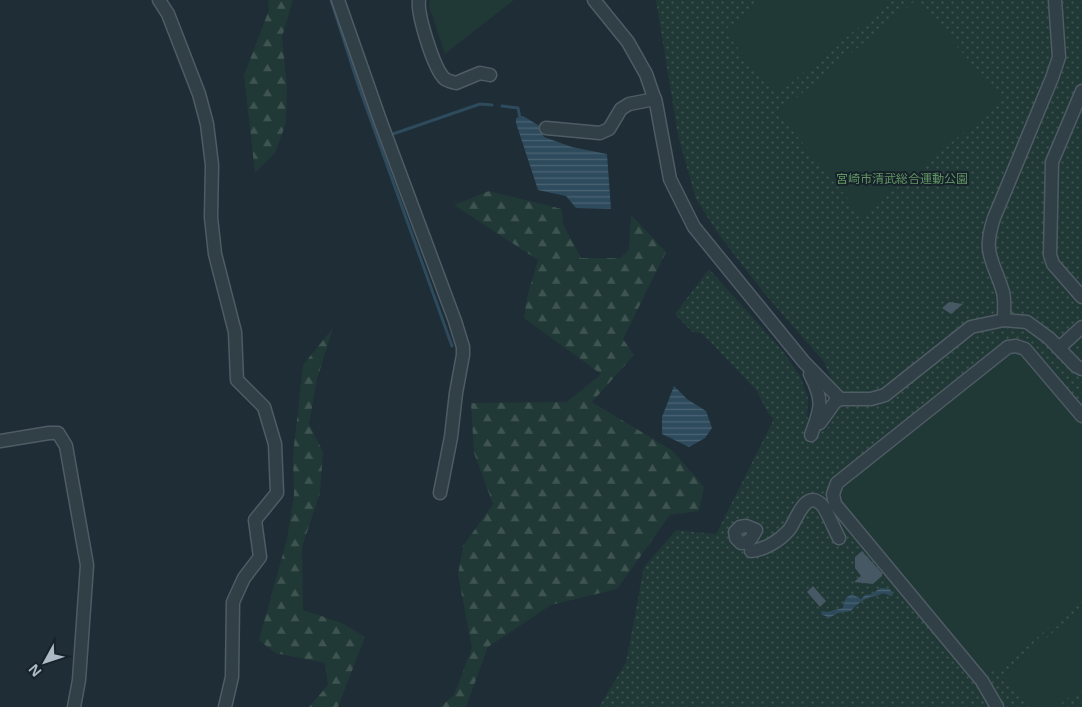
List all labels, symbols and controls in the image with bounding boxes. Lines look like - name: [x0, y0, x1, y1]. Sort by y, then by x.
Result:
- park label: 宮崎市清武総合運動公園: [836, 170, 968, 187]
- north arrow: [20, 637, 70, 687]
- text: N: [24, 660, 46, 681]

